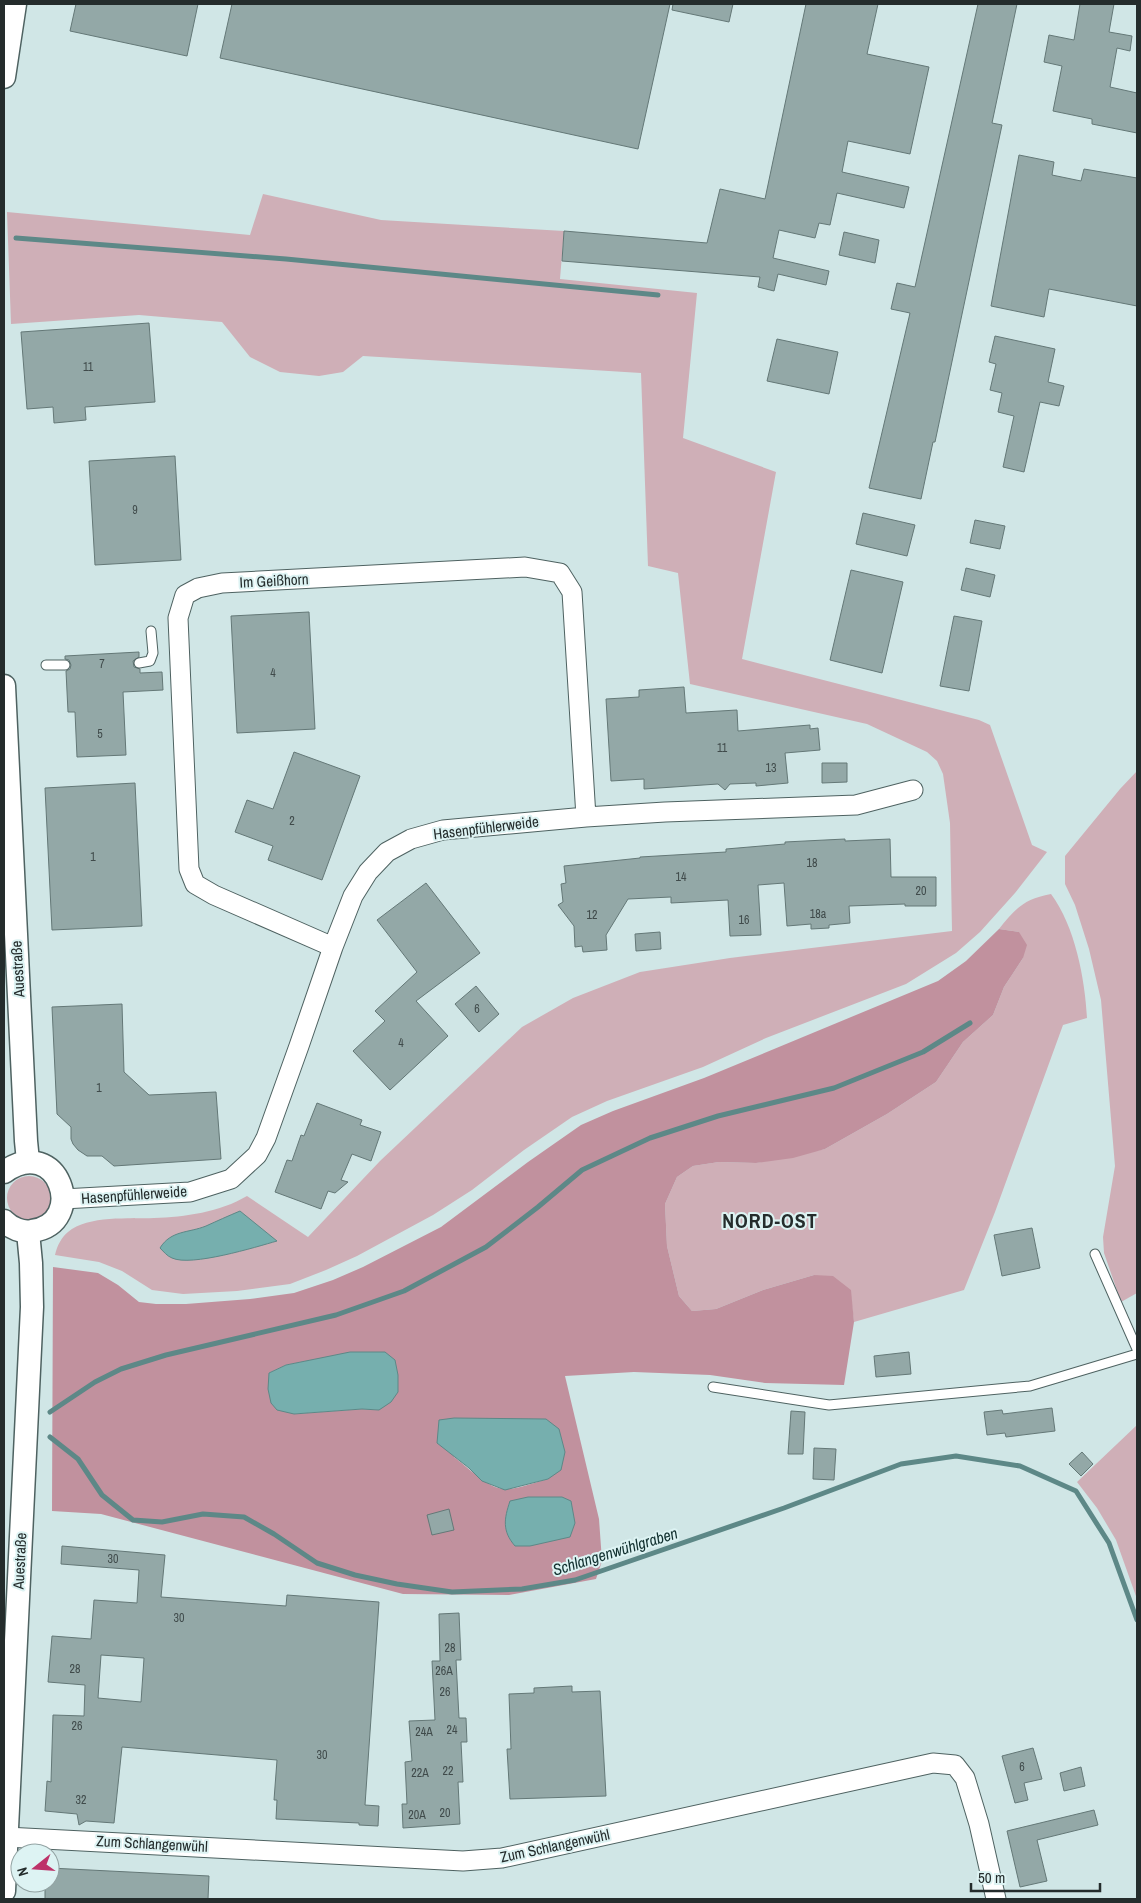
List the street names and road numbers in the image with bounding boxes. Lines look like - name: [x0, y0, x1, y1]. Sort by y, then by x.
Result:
- street label: Im Geißhorn: [239, 568, 309, 593]
- street label: Hasenpfühlerweide: [432, 811, 540, 844]
- street label: Auestraße: [6, 940, 30, 999]
- street label: Hasenpfühlerweide: [80, 1180, 188, 1209]
- street label: Auestraße: [7, 1532, 31, 1591]
- street label: Zum Schlangenwühl: [498, 1824, 612, 1867]
- street label: Zum Schlangenwühl: [96, 1830, 208, 1857]

